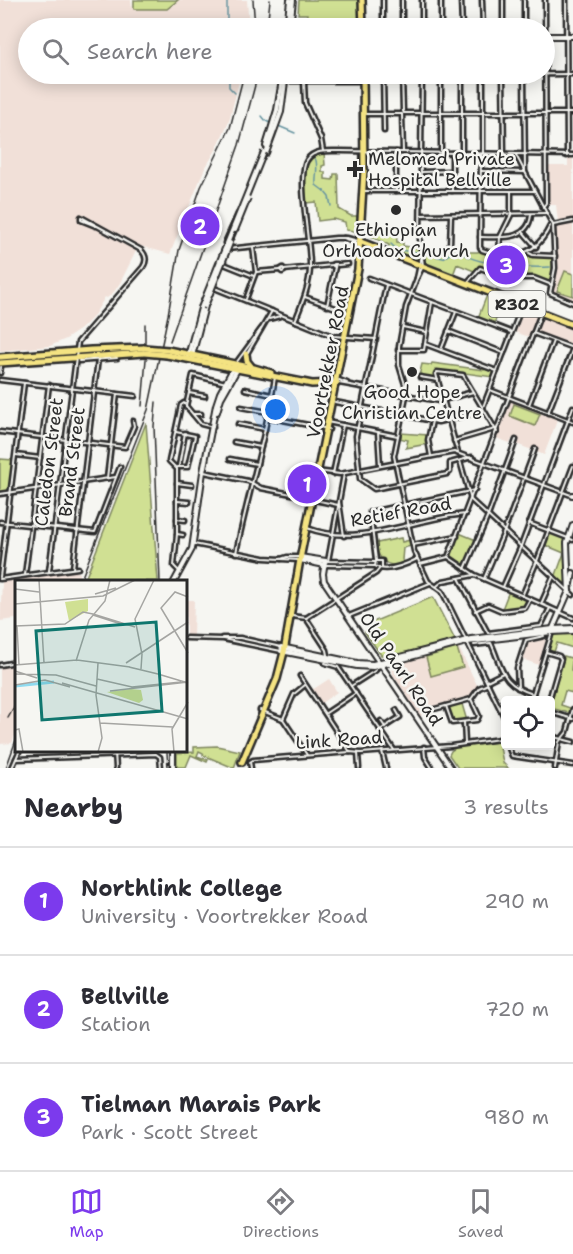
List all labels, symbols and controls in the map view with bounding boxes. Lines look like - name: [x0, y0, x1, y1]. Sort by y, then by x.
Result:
- search box: [18, 18, 555, 84]
- icon: search: [39, 35, 72, 68]
- text: Search here: [87, 37, 213, 66]
- place label: Melomed Private Hospital Bellville: [368, 147, 515, 192]
- marker: Melomed Private Hospital Bellville: [346, 160, 364, 178]
- marker: Ethiopian Orthodox Church: [389, 203, 403, 217]
- pin: 2: [180, 204, 220, 248]
- place label: Ethiopian Orthodox Church: [322, 218, 470, 263]
- pin: 3: [486, 242, 526, 288]
- street label: Voortrekker Road: [301, 284, 355, 440]
- road number: R302: [488, 291, 546, 317]
- marker: Good Hope Christian Centre: [405, 365, 419, 379]
- place label: Good Hope Christian Centre: [342, 380, 482, 425]
- your location: [261, 395, 290, 424]
- street label: Caledon Street: [29, 396, 69, 528]
- street label: Brand Street: [53, 406, 91, 518]
- pin: 1: [288, 462, 326, 506]
- street label: Retief Road: [349, 491, 453, 533]
- inset map: [15, 580, 188, 753]
- street label: Old Paarl Road: [354, 607, 448, 731]
- map controls: [501, 696, 555, 750]
- button: locate: [501, 696, 555, 750]
- street label: Link Road: [295, 725, 383, 755]
- text: Nearby: [24, 790, 123, 825]
- text: 3 results: [463, 794, 549, 820]
- text: Northlink College: [81, 874, 282, 903]
- text: 1: [39, 888, 48, 914]
- text: 290 m: [484, 888, 549, 914]
- text: University · Voortrekker Road: [81, 903, 368, 929]
- text: Bellville: [81, 982, 170, 1011]
- text: 2: [37, 996, 51, 1022]
- text: 720 m: [485, 996, 549, 1022]
- text: Station: [81, 1011, 150, 1037]
- text: Tielman Marais Park: [81, 1090, 321, 1119]
- text: 3: [37, 1104, 51, 1130]
- text: 980 m: [484, 1104, 549, 1130]
- text: Park · Scott Street: [81, 1119, 258, 1145]
- tab: Map: [70, 1185, 104, 1242]
- tab: Directions: [243, 1185, 319, 1242]
- tab: Saved: [458, 1185, 504, 1242]

